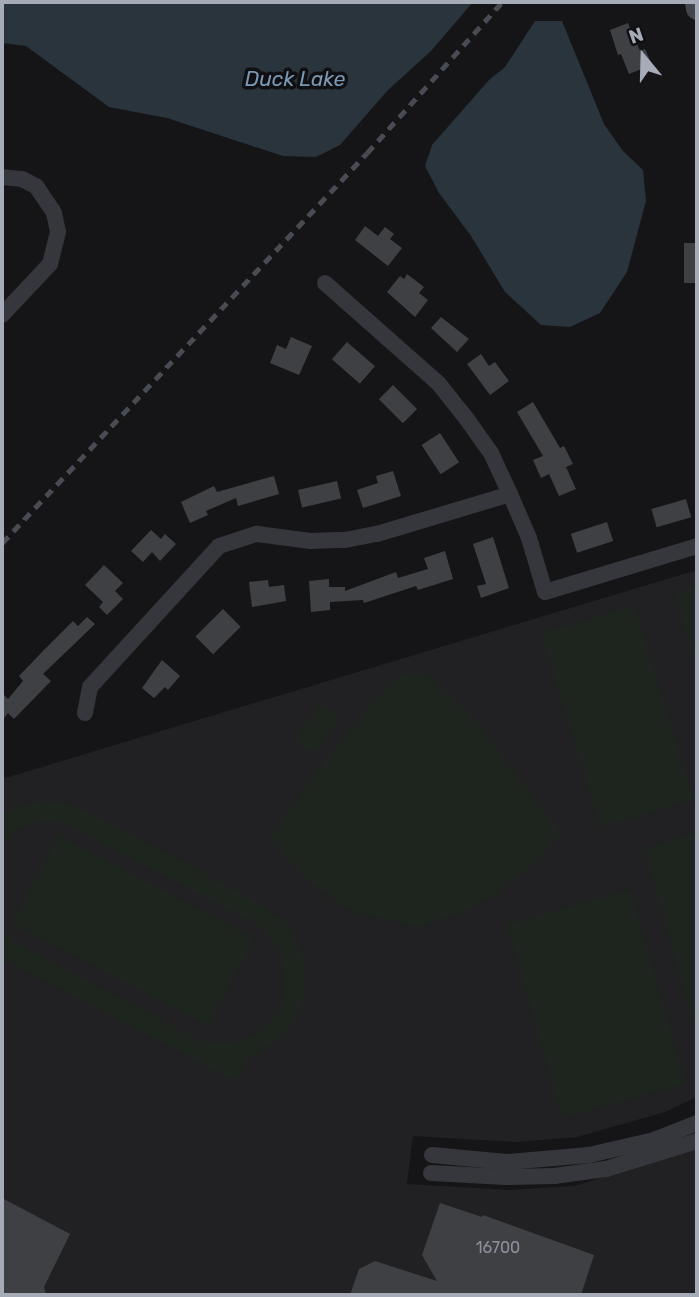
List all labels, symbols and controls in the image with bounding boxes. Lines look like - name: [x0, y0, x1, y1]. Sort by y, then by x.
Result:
- north arrow: [608, 21, 678, 91]
- text: N: [626, 23, 646, 49]
- water label: Duck Lake: [245, 66, 345, 92]
- house number: 16700: [476, 1238, 520, 1258]

